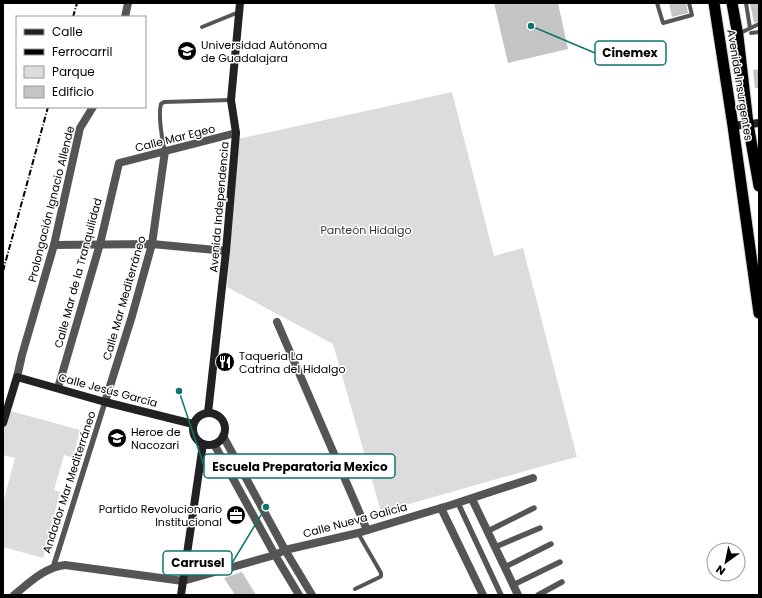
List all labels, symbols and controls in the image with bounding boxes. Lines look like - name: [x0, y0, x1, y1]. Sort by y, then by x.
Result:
- legend: [16, 16, 146, 108]
- text: Calle: [52, 23, 83, 40]
- street label: Avenida Insurgentes: [723, 28, 757, 142]
- place label: Universidad Autónoma de Guadalajara: [201, 37, 327, 66]
- school or university icon: Universidad Autónoma de Guadalajara: [176, 40, 198, 62]
- callout: Cinemex: [595, 41, 666, 65]
- text: Ferrocarril: [52, 43, 112, 60]
- text: Cinemex: [602, 44, 659, 61]
- text: Parque: [52, 63, 95, 80]
- text: Edificio: [52, 83, 94, 100]
- street label: Calle Mar Egeo: [133, 120, 217, 156]
- street label: Prolongación Ignacio Allende: [24, 124, 78, 284]
- street label: Avenida Independencia: [205, 141, 233, 273]
- street label: Calle Mar de la Tranquilidad: [50, 196, 106, 350]
- park label: Panteón Hidalgo: [320, 222, 412, 238]
- street label: Calle Mar Mediterráneo: [99, 234, 149, 362]
- place label: Taqueria La Catrina del Hidalgo: [239, 348, 345, 377]
- restaurant icon: Taqueria La Catrina del Hidalgo: [214, 351, 236, 373]
- street label: Calle Jesús García: [57, 369, 159, 411]
- street label: Andador Mar Mediterráneo: [38, 409, 100, 555]
- place label: Heroe de Nacozari: [131, 424, 181, 453]
- school or university icon: Heroe de Nacozari: [106, 427, 128, 449]
- callout: Escuela Preparatoria Mexico: [204, 454, 395, 478]
- text: Escuela Preparatoria Mexico: [212, 458, 388, 475]
- street label: Calle Nueva Galicia: [301, 498, 409, 542]
- place label: Partido Revolucionario Institucional: [99, 501, 222, 530]
- office icon: Partido Revolucionario Institucional: [225, 504, 247, 526]
- north arrow: [706, 542, 746, 582]
- callout: Carrusel: [163, 551, 232, 575]
- text: Carrusel: [171, 554, 225, 571]
- text: N: [713, 561, 728, 579]

